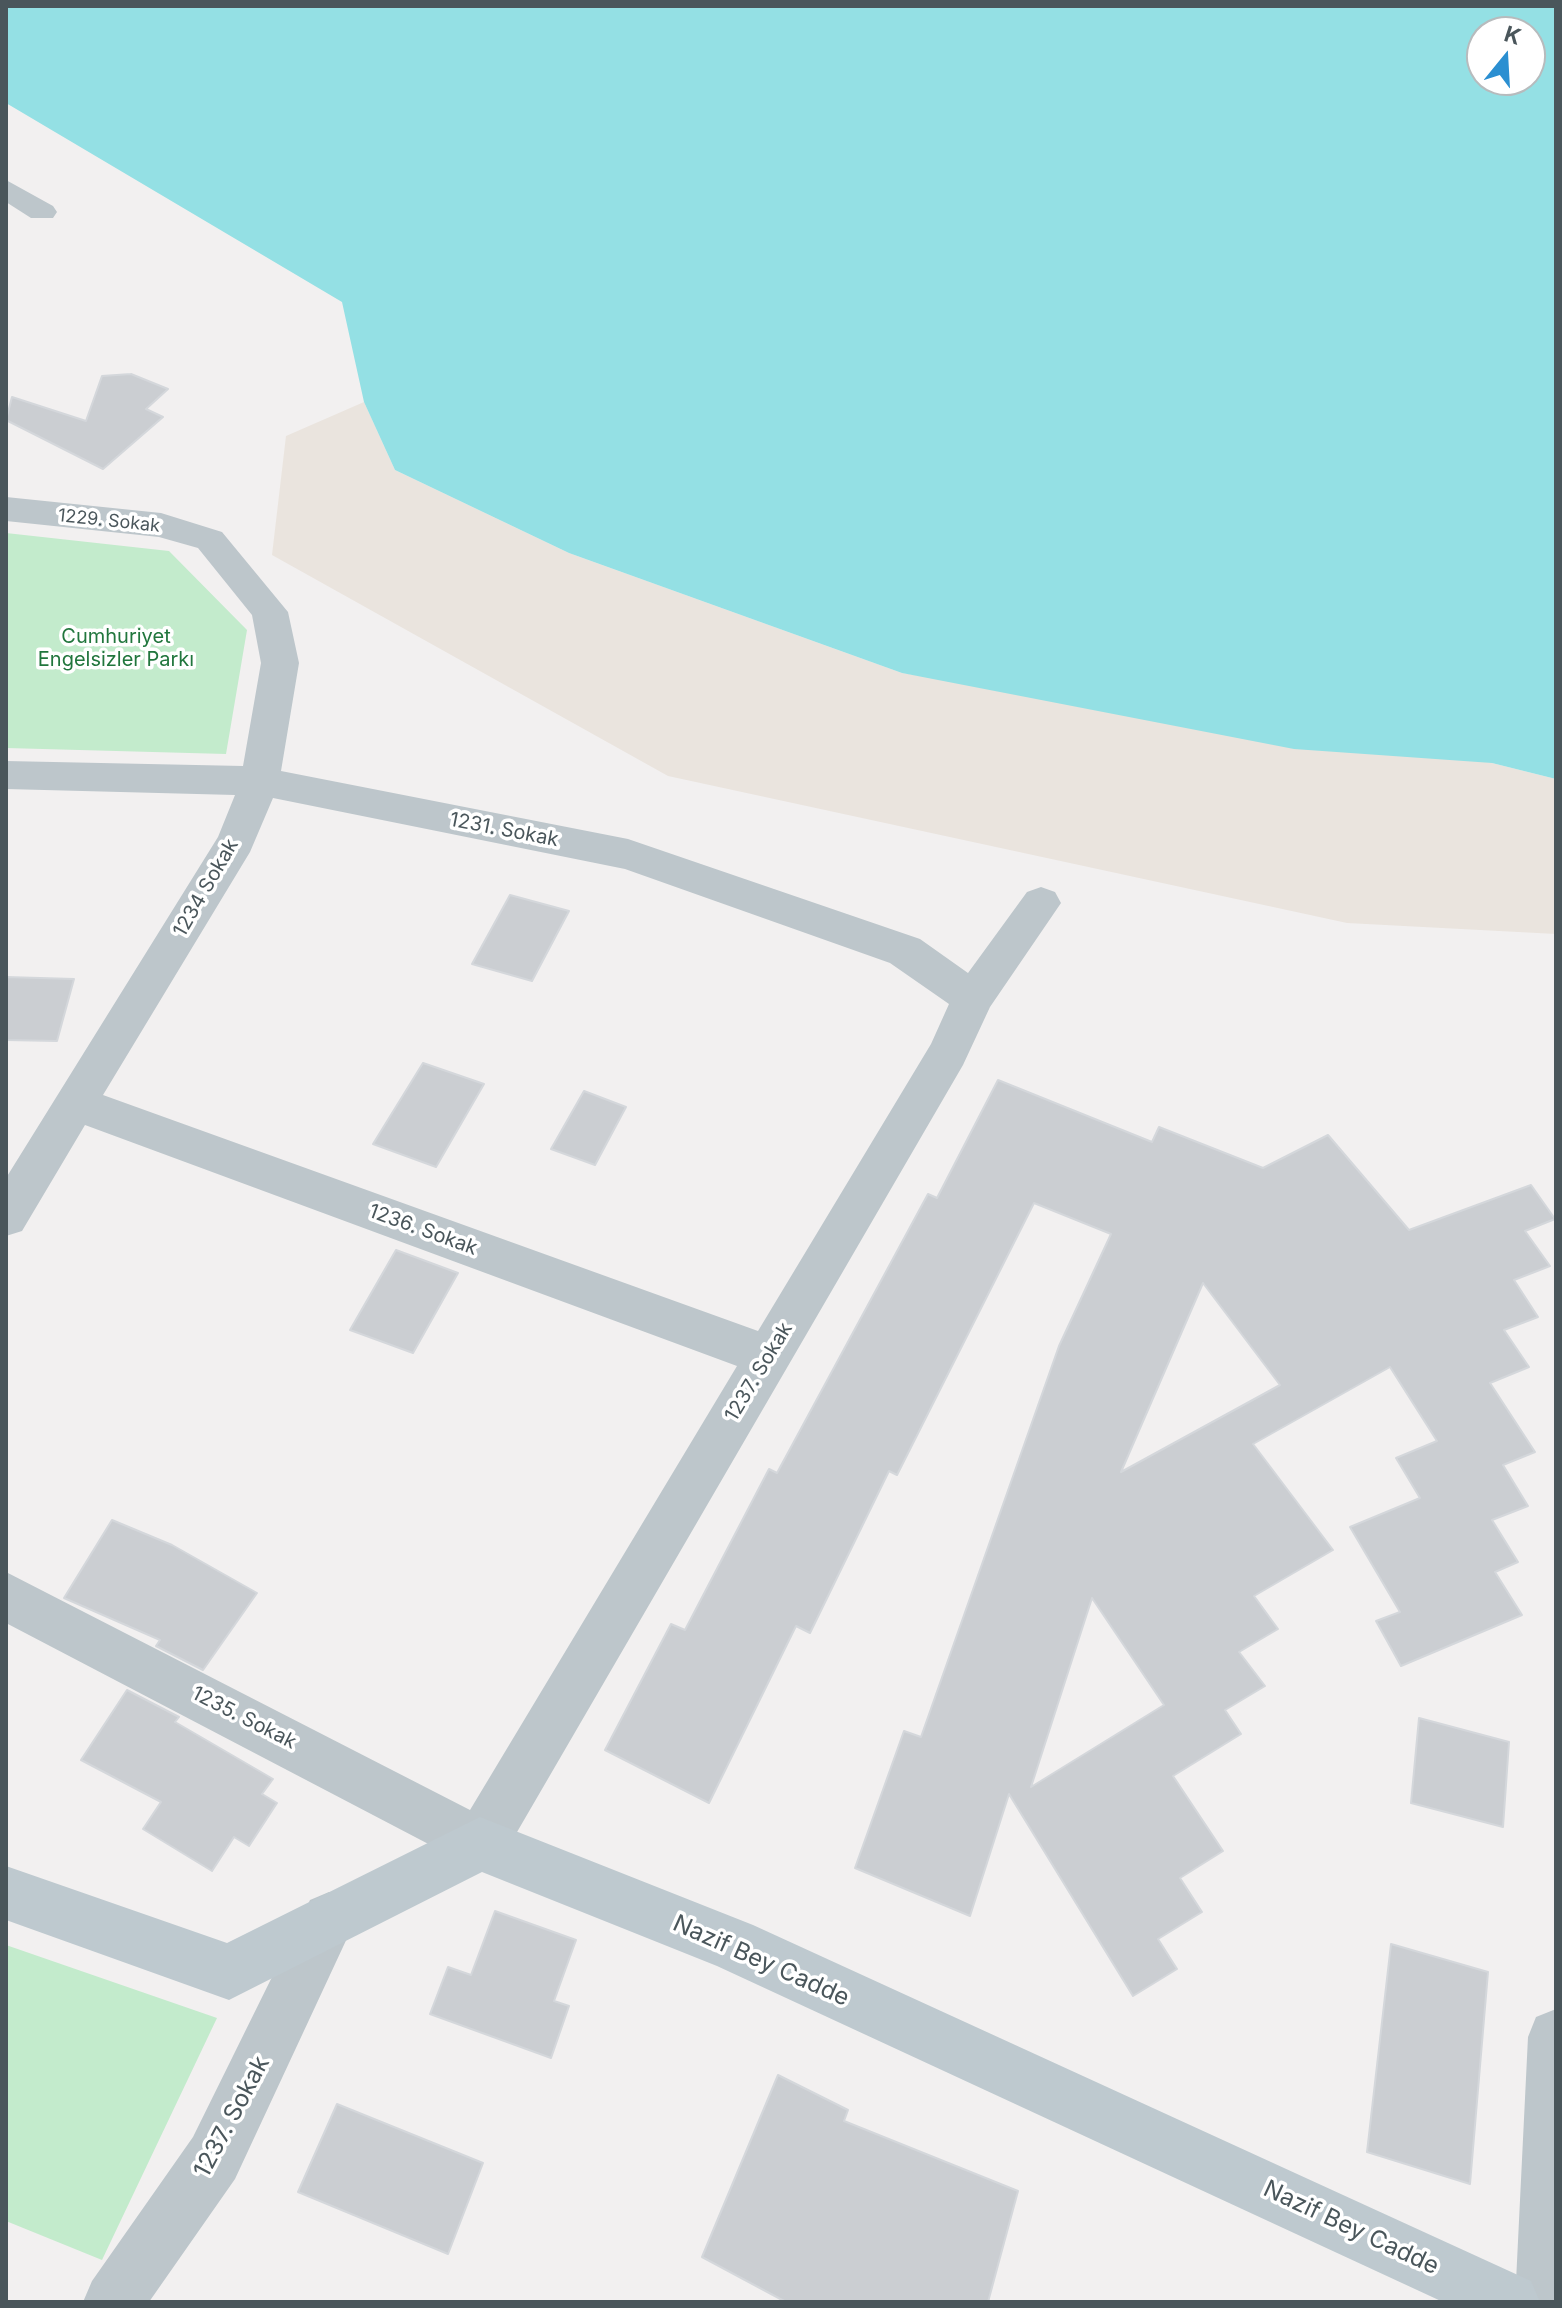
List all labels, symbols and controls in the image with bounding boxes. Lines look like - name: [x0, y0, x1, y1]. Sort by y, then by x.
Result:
- north arrow: [1466, 16, 1546, 96]
- text: K: [1501, 20, 1524, 50]
- street label: 1229. Sokak: [57, 505, 161, 537]
- park label: Cumhuriyet Engelsizler Parkı: [38, 625, 194, 672]
- street label: 1231. Sokak: [448, 808, 560, 852]
- street label: 1234 Sokak: [168, 835, 244, 941]
- street label: 1236. Sokak: [365, 1199, 481, 1261]
- street label: 1237. Sokak: [720, 1318, 798, 1426]
- street label: 1235. Sokak: [188, 1681, 300, 1755]
- street label: Nazif Bey Cadde: [668, 1909, 854, 2013]
- street label: 1237. Sokak: [188, 2051, 276, 2183]
- street label: Nazif Bey Cadde: [1259, 2175, 1443, 2281]

